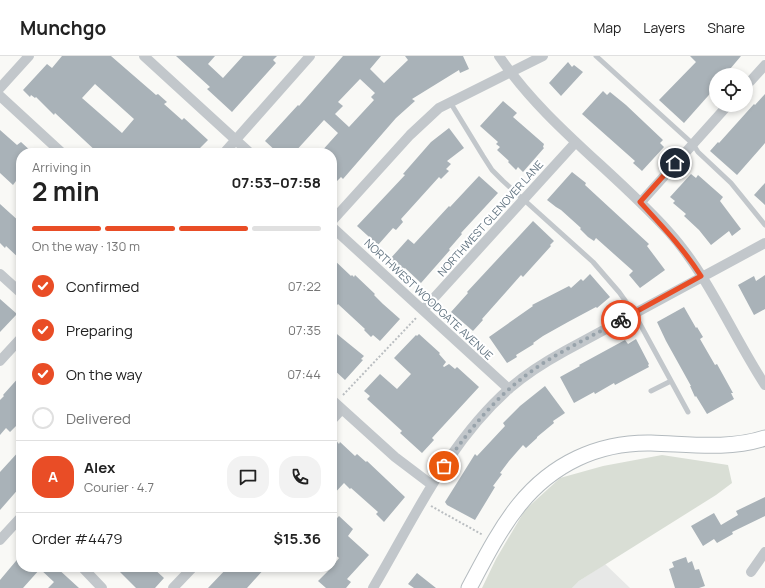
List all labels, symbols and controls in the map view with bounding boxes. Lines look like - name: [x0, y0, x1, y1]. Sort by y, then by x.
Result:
- text: Munchgo: [20, 15, 106, 41]
- text: Map: [593, 18, 621, 37]
- text: Layers: [643, 18, 685, 37]
- text: Share: [707, 18, 745, 37]
- map controls: [709, 68, 753, 112]
- button: locate: [709, 68, 753, 112]
- pin: [658, 146, 692, 180]
- icon: home: [664, 152, 686, 174]
- street label: NORTHWEST GLENOVER LANE: [434, 157, 546, 279]
- text: Arriving in: [32, 158, 91, 176]
- text: 07:53–07:58: [231, 172, 321, 193]
- text: 2 min: [32, 173, 100, 209]
- street label: NORTHWEST WOODGATE AVENUE: [361, 235, 497, 363]
- text: On the way · 130 m: [32, 237, 140, 255]
- icon: check: [32, 275, 54, 297]
- text: Confirmed: [66, 276, 139, 297]
- text: 07:22: [288, 277, 321, 295]
- courier: [601, 300, 641, 340]
- icon: bike: [610, 309, 632, 331]
- icon: check: [32, 319, 54, 341]
- text: Preparing: [66, 320, 133, 341]
- text: 07:35: [288, 321, 321, 339]
- icon: check: [32, 363, 54, 385]
- text: On the way: [66, 364, 142, 385]
- text: 07:44: [287, 365, 321, 383]
- text: Delivered: [66, 408, 131, 429]
- pin: [427, 449, 461, 483]
- icon: bag: [433, 455, 455, 477]
- button: chat: [227, 456, 269, 498]
- button: phone: [279, 456, 321, 498]
- text: Alex: [84, 457, 115, 478]
- text: A: [48, 466, 58, 487]
- text: Courier · 4.7: [84, 478, 154, 496]
- text: Order #4479: [32, 528, 123, 549]
- text: $15.36: [274, 528, 321, 549]

